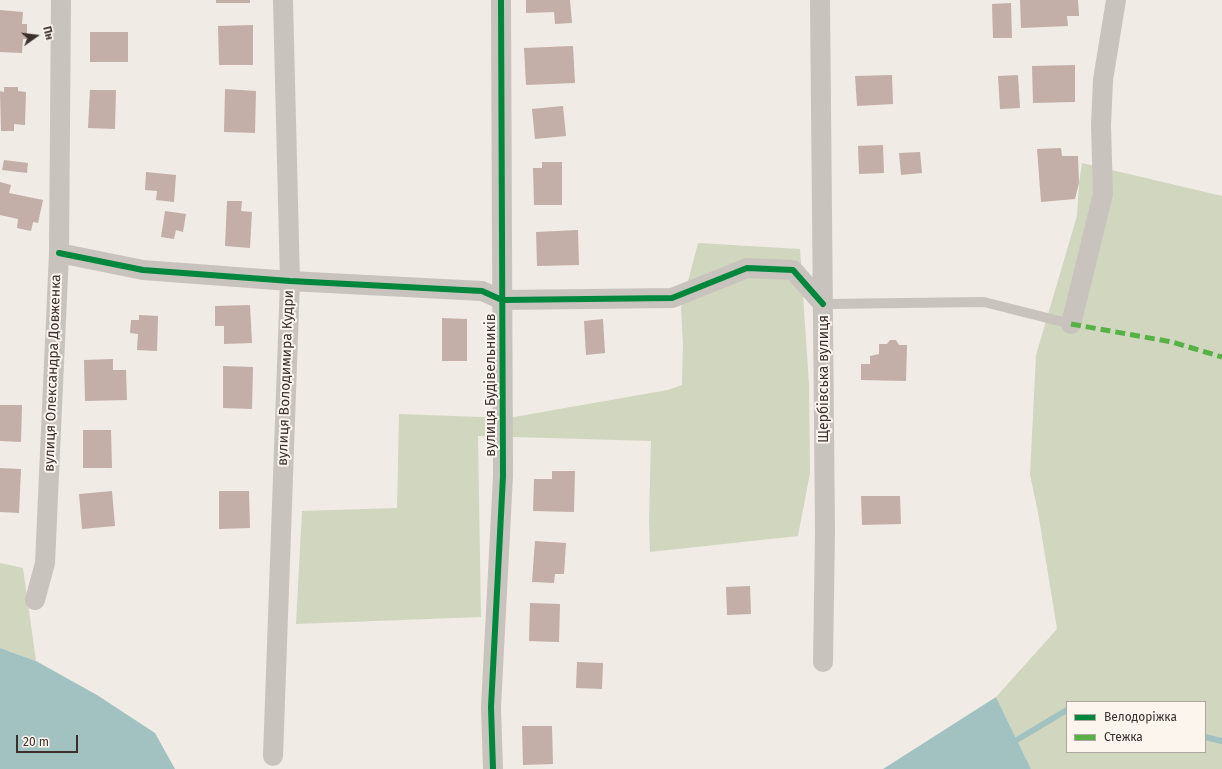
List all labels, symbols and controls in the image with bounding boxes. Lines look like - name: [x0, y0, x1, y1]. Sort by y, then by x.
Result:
- north arrow: [16, 16, 56, 56]
- text: Пн: [40, 25, 56, 41]
- street label: вулиця Олександра Довженка: [41, 274, 65, 472]
- street label: вулиця Володимира Кудри: [275, 290, 297, 466]
- street label: вулиця Будівельників: [483, 313, 499, 457]
- street label: Щербівська вулиця: [816, 315, 832, 443]
- legend: [1066, 701, 1206, 753]
- text: Велодоріжка: [1104, 710, 1177, 724]
- scale bar: [18, 727, 80, 753]
- text: Стежка: [1104, 730, 1143, 744]
- text: 20 m: [23, 735, 49, 749]

